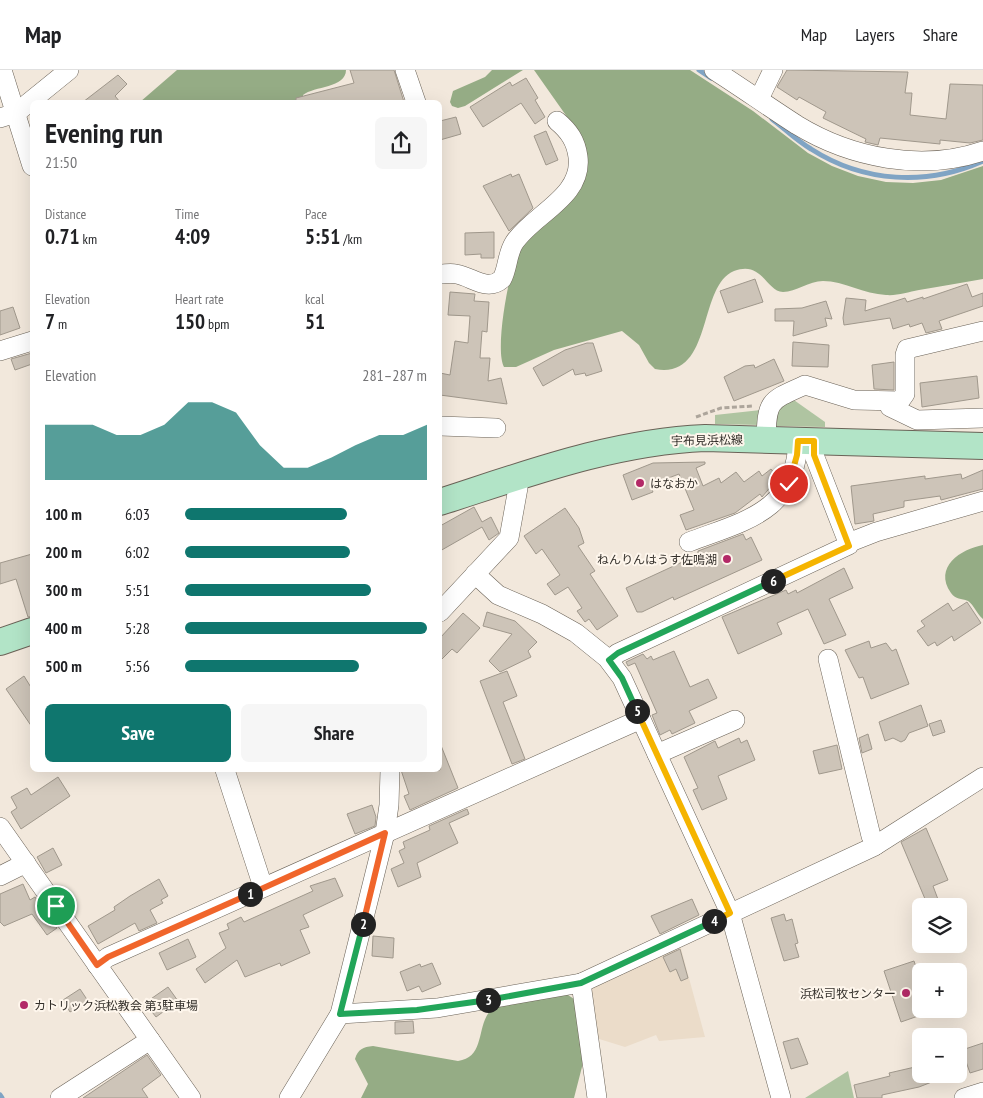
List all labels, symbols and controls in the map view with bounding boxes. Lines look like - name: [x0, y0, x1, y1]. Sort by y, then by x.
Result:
- text: Map: [25, 19, 62, 50]
- text: Map: [801, 23, 827, 46]
- text: Layers: [855, 23, 895, 46]
- text: Share: [923, 23, 958, 46]
- text: Evening run: [45, 114, 163, 151]
- button: share: [375, 117, 427, 169]
- text: 21:50: [45, 152, 77, 172]
- text: Distance: [45, 205, 86, 223]
- text: Time: [175, 205, 199, 223]
- text: Pace: [305, 205, 327, 223]
- text: 0.71: [45, 223, 80, 250]
- text: 4:09: [175, 223, 210, 250]
- text: 5:51: [305, 223, 340, 250]
- text: km: [80, 230, 97, 248]
- text: /km: [340, 230, 362, 248]
- text: Elevation: [45, 290, 90, 308]
- text: Heart rate: [175, 290, 224, 308]
- text: kcal: [305, 290, 324, 308]
- text: 7: [45, 308, 55, 335]
- text: 150: [175, 308, 205, 335]
- text: 51: [305, 308, 325, 335]
- text: m: [55, 315, 67, 333]
- text: bpm: [205, 315, 229, 333]
- text: Elevation: [45, 365, 96, 385]
- text: 281–287 m: [362, 365, 427, 385]
- street label: 宇布見浜松線: [671, 432, 743, 448]
- pin: [768, 463, 810, 505]
- icon: check: [775, 470, 803, 498]
- place label: はなおか: [650, 476, 698, 491]
- marker: はなおか: [634, 477, 646, 489]
- text: 100 m: [45, 504, 82, 524]
- text: 6:03: [125, 504, 150, 524]
- text: 200 m: [45, 542, 82, 562]
- text: 6:02: [125, 542, 150, 562]
- place label: ねんりんはうす佐鳴湖: [597, 552, 717, 567]
- marker: ねんりんはうす佐鳴湖: [721, 553, 733, 565]
- pin: 6: [760, 568, 786, 594]
- text: 6: [770, 572, 777, 590]
- text: 300 m: [45, 580, 82, 600]
- text: 5:51: [125, 580, 150, 600]
- text: 400 m: [45, 618, 82, 638]
- text: 5:28: [125, 618, 150, 638]
- text: 500 m: [45, 656, 82, 676]
- text: 5:56: [125, 656, 150, 676]
- pin: 5: [624, 698, 650, 724]
- text: 5: [634, 702, 641, 720]
- button: Save: [45, 704, 231, 762]
- button: Share: [241, 704, 427, 762]
- pin: 1: [238, 882, 262, 906]
- pin: [35, 885, 77, 927]
- text: 1: [247, 885, 254, 903]
- icon: arrive: [42, 892, 70, 920]
- map controls: [912, 898, 967, 1083]
- button: layers: [912, 898, 967, 953]
- pin: 4: [702, 908, 726, 934]
- pin: 2: [350, 912, 376, 936]
- text: 4: [711, 912, 718, 930]
- text: 2: [360, 915, 367, 933]
- button: +: [912, 963, 967, 1018]
- place label: 浜松司牧センター: [800, 986, 896, 1001]
- marker: 浜松司牧センター: [900, 987, 912, 999]
- pin: 3: [476, 988, 500, 1012]
- text: 3: [485, 991, 492, 1009]
- place label: カトリック浜松教会 第3駐車場: [34, 998, 198, 1013]
- marker: カトリック浜松教会 第3駐車場: [18, 999, 30, 1011]
- button: −: [912, 1028, 967, 1083]

